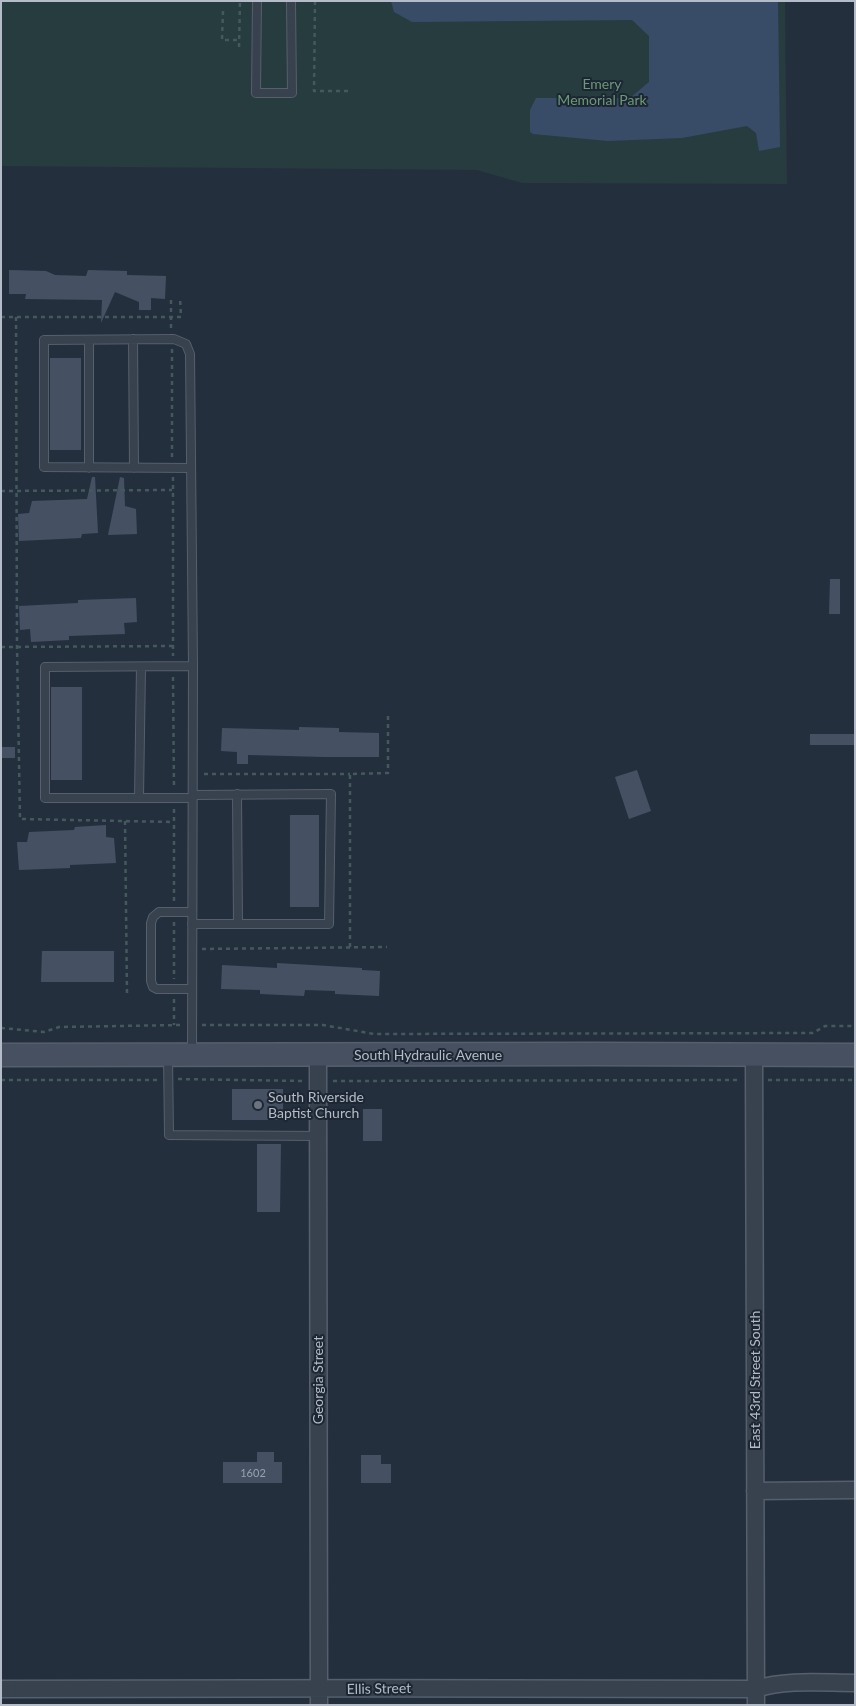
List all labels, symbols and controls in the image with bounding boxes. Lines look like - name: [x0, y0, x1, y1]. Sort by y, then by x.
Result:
- park label: Emery Memorial Park: [557, 76, 647, 108]
- street label: South Hydraulic Avenue: [354, 1047, 502, 1063]
- place label: South Riverside Baptist Church: [268, 1089, 364, 1122]
- marker: South Riverside Baptist Church: [252, 1099, 264, 1111]
- street label: East 43rd Street South: [747, 1311, 763, 1449]
- street label: Georgia Street: [310, 1336, 326, 1424]
- house number: 1602: [240, 1466, 266, 1480]
- street label: Ellis Street: [347, 1680, 411, 1698]

